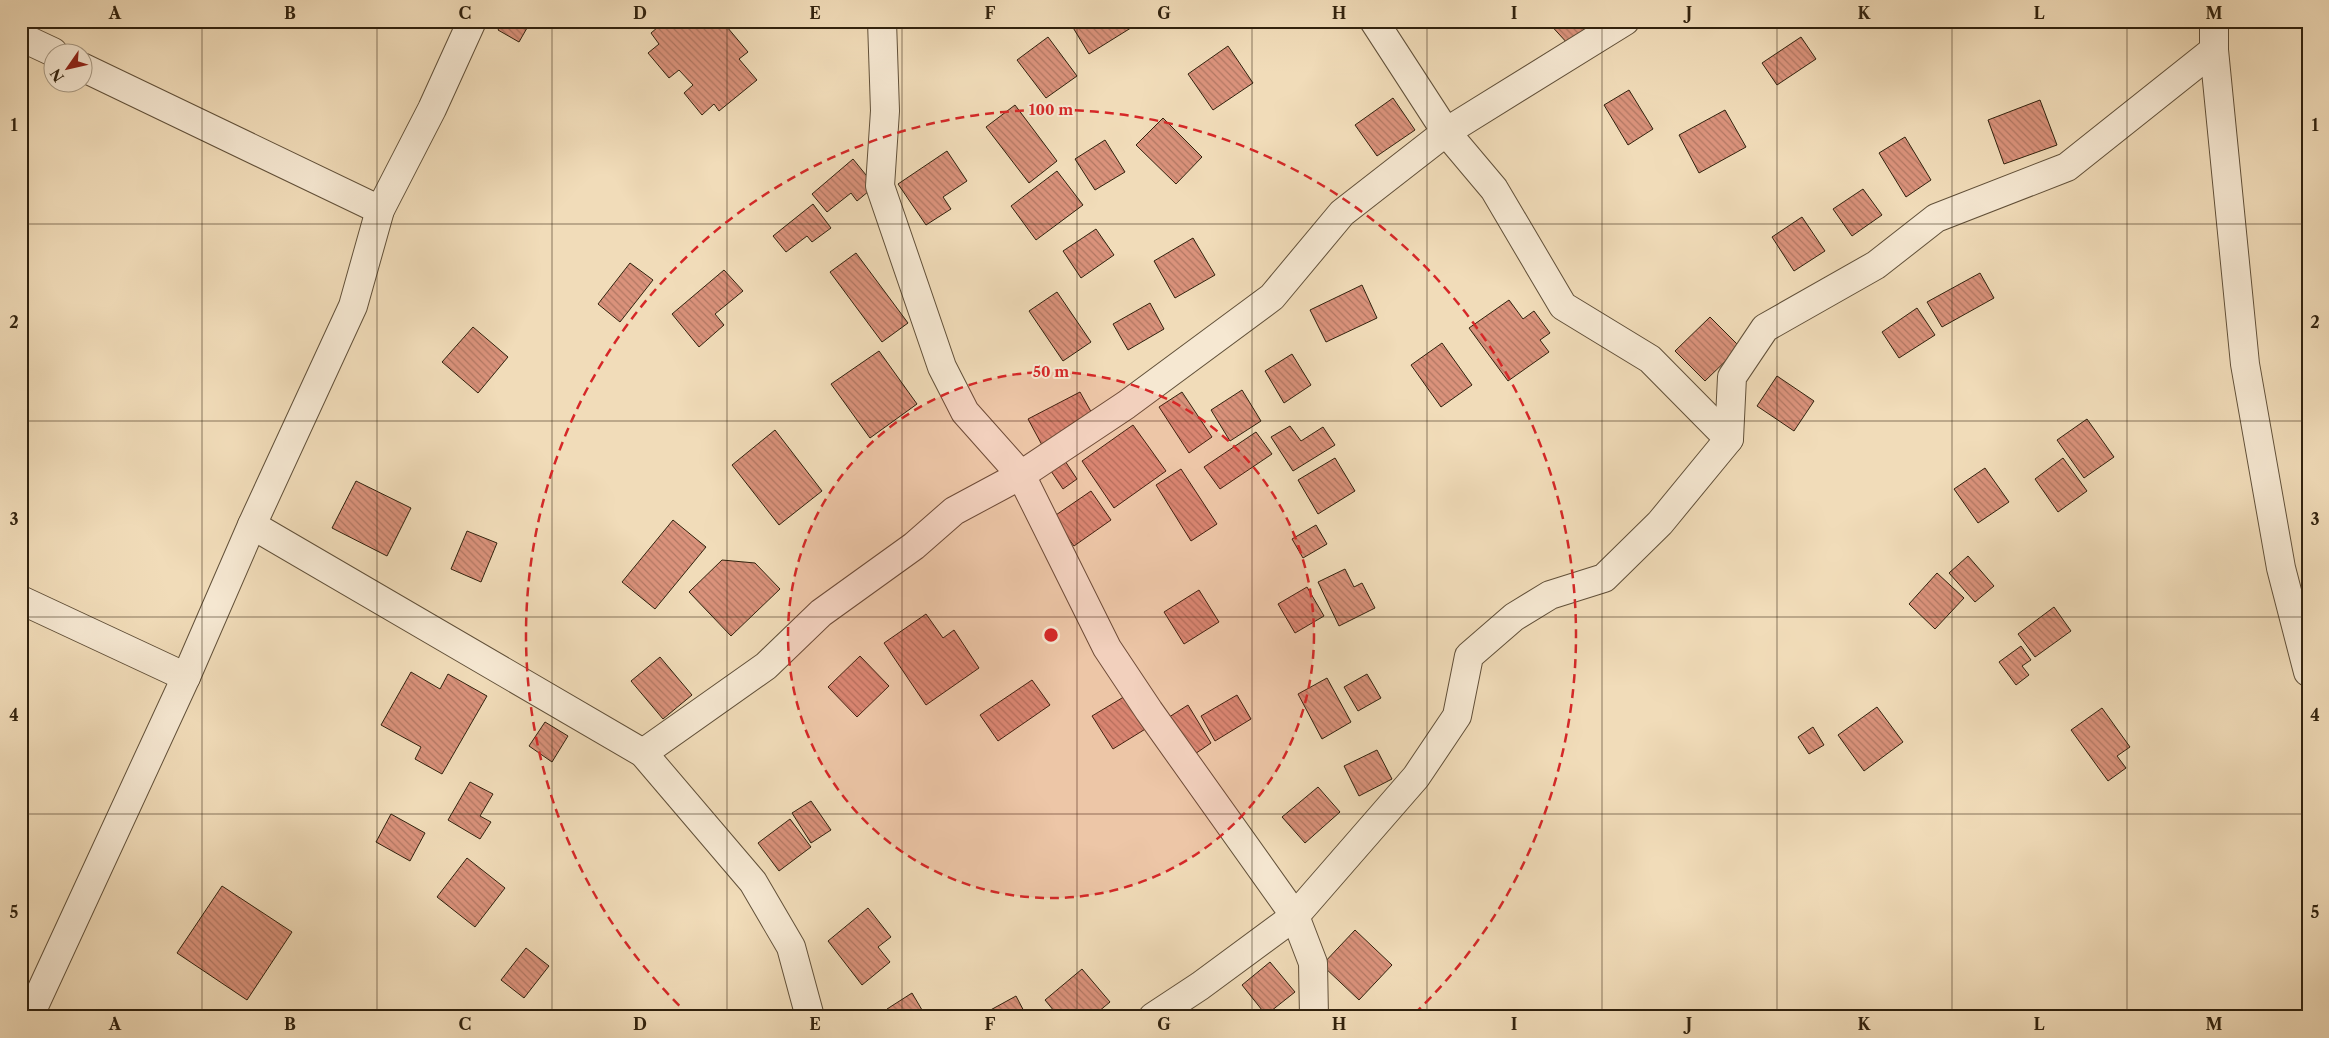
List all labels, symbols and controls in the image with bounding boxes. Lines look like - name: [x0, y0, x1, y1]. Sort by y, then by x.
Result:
- text: A: [108, 3, 122, 23]
- text: B: [284, 3, 296, 23]
- text: C: [459, 3, 471, 23]
- text: D: [633, 3, 647, 23]
- text: E: [809, 3, 821, 23]
- text: F: [985, 3, 996, 23]
- text: G: [1157, 3, 1171, 23]
- text: H: [1332, 3, 1346, 23]
- text: I: [1511, 3, 1518, 23]
- text: J: [1683, 3, 1692, 23]
- text: K: [1858, 3, 1872, 23]
- text: L: [2033, 3, 2045, 23]
- text: M: [2206, 3, 2223, 23]
- north arrow: [42, 42, 92, 92]
- text: N: [46, 65, 68, 85]
- text: 100 m: [1029, 100, 1073, 119]
- text: 1: [10, 115, 18, 135]
- text: 1: [2311, 115, 2319, 135]
- text: 2: [9, 312, 19, 332]
- text: 2: [2310, 312, 2320, 332]
- text: 50 m: [1033, 362, 1069, 381]
- text: 3: [9, 509, 19, 529]
- text: 3: [2310, 509, 2320, 529]
- centre of rings: [1042, 626, 1060, 644]
- text: 4: [9, 705, 19, 725]
- text: 4: [2310, 705, 2320, 725]
- text: 5: [10, 902, 19, 922]
- text: 5: [2311, 902, 2320, 922]
- text: A: [108, 1014, 122, 1034]
- text: B: [284, 1014, 296, 1034]
- text: C: [459, 1014, 471, 1034]
- text: D: [633, 1014, 647, 1034]
- text: E: [809, 1014, 821, 1034]
- text: F: [985, 1014, 996, 1034]
- text: G: [1157, 1014, 1171, 1034]
- text: H: [1332, 1014, 1346, 1034]
- text: I: [1511, 1014, 1518, 1034]
- text: J: [1683, 1014, 1692, 1034]
- text: K: [1858, 1014, 1872, 1034]
- text: L: [2033, 1014, 2045, 1034]
- text: M: [2206, 1014, 2223, 1034]

